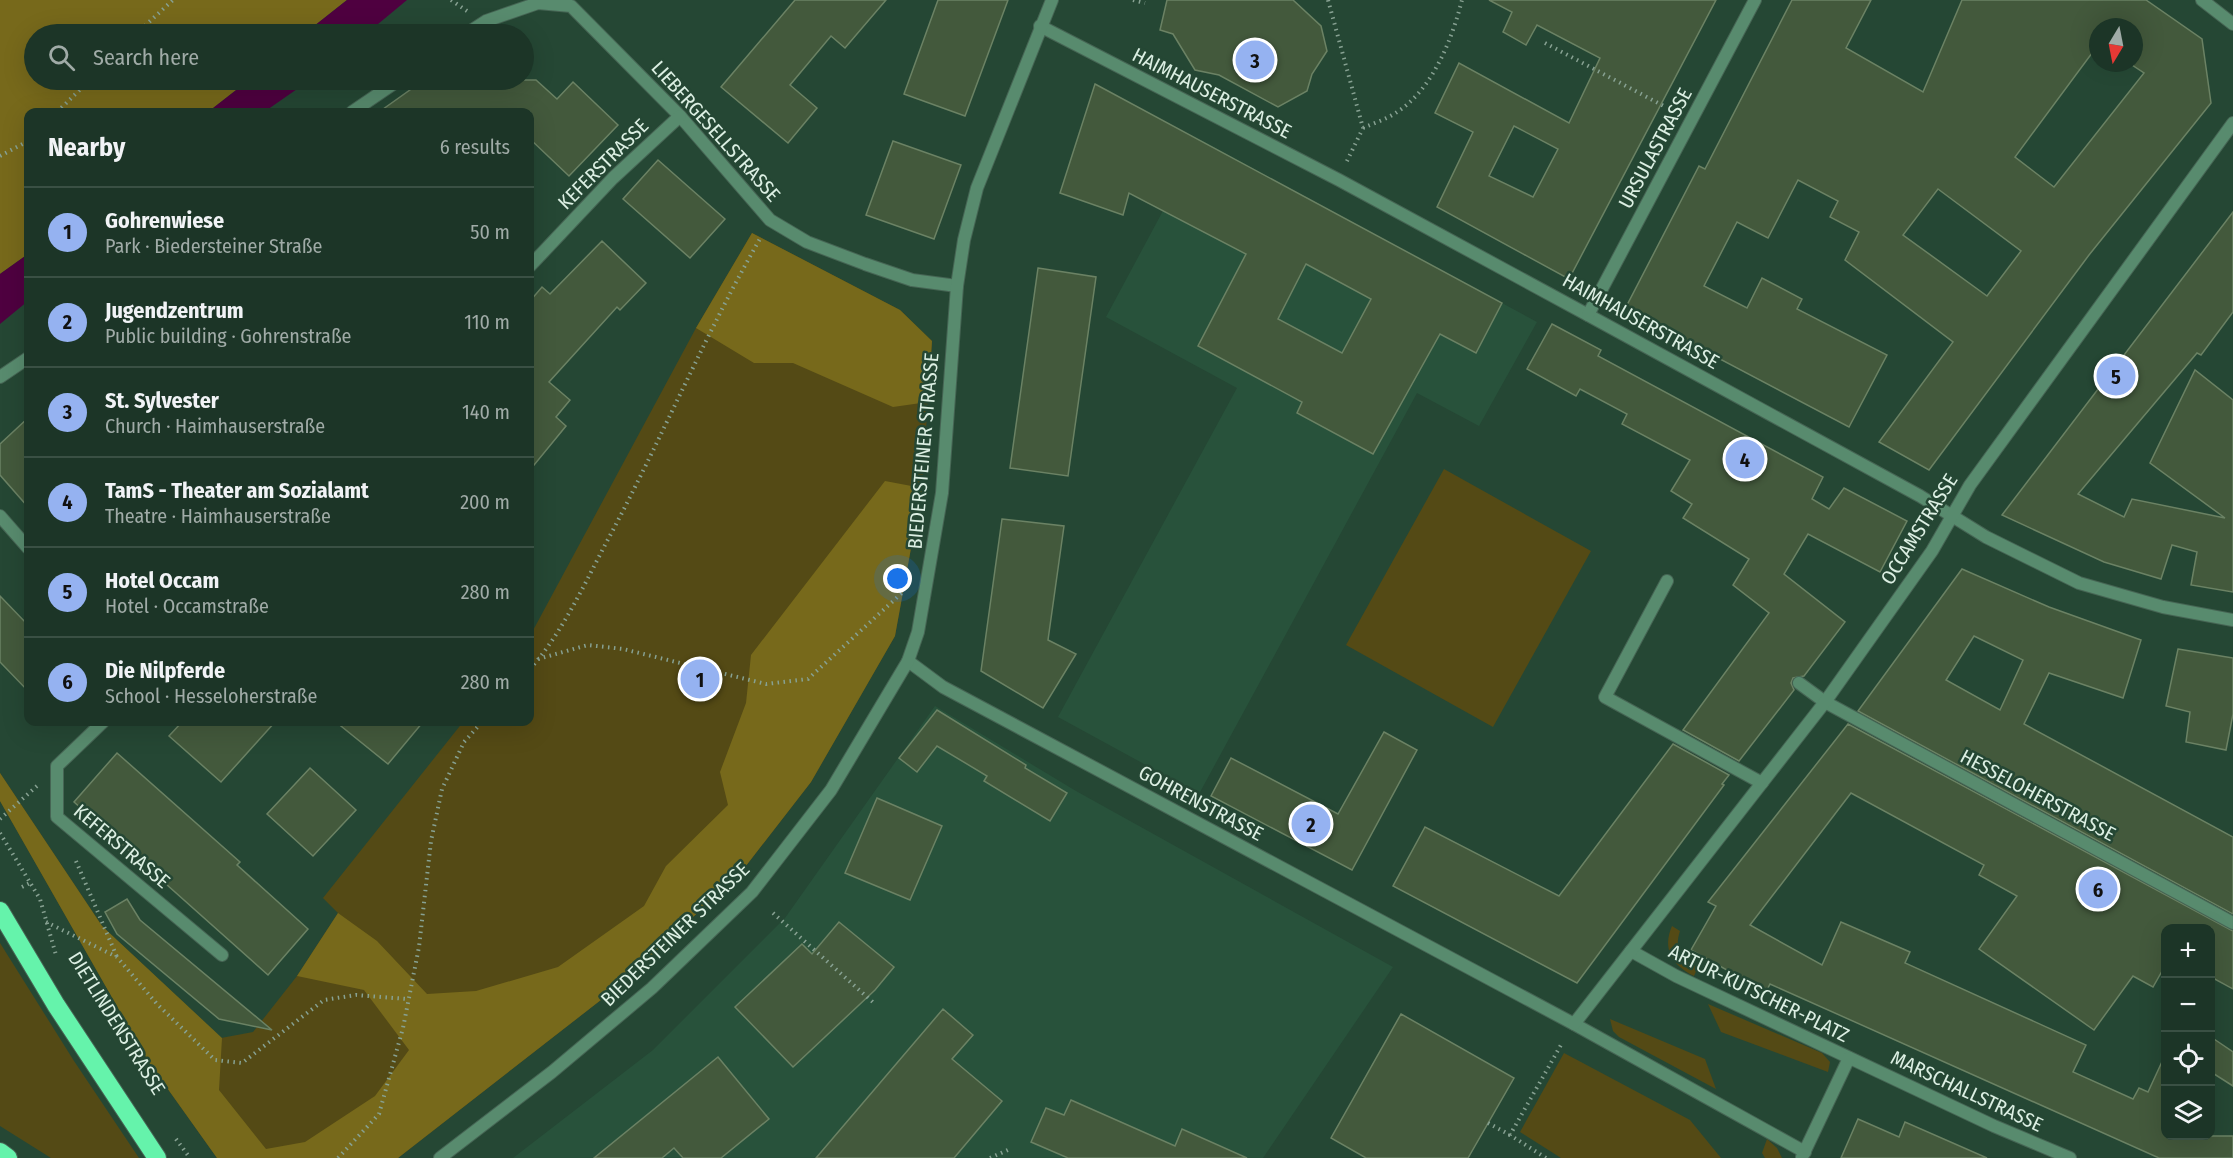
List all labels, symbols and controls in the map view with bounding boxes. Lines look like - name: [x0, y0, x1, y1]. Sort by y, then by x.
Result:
- north arrow: [2089, 18, 2143, 72]
- search box: [24, 24, 534, 90]
- pin: 3: [1236, 38, 1274, 82]
- icon: search: [45, 41, 78, 74]
- street label: HAIMHAUSERSTRASSE: [1128, 42, 1296, 144]
- text: Search here: [93, 44, 199, 71]
- street label: LIEBERGESELLSTRASSE: [647, 56, 785, 206]
- street label: URSULASTRASSE: [1613, 84, 1697, 212]
- street label: KEFERSTRASSE: [553, 114, 653, 214]
- text: Nearby: [48, 132, 125, 163]
- text: 6 results: [440, 135, 510, 159]
- text: Gohrenwiese: [105, 207, 224, 234]
- text: 1: [63, 220, 72, 244]
- text: 50 m: [470, 220, 510, 244]
- text: Park · Biedersteiner Straße: [105, 234, 322, 258]
- street label: HAIMHAUSERSTRASSE: [1558, 268, 1724, 374]
- text: Jugendzentrum: [105, 297, 244, 324]
- text: 2: [63, 310, 72, 334]
- text: 110 m: [464, 310, 510, 334]
- text: Public building · Gohrenstraße: [105, 324, 352, 348]
- street label: BIEDERSTEINER STRASSE: [902, 352, 944, 550]
- pin: 5: [2096, 354, 2136, 398]
- text: St. Sylvester: [105, 387, 219, 414]
- text: 3: [63, 400, 72, 424]
- text: 140 m: [462, 400, 510, 424]
- text: Church · Haimhauserstraße: [105, 414, 325, 438]
- pin: 4: [1726, 436, 1764, 482]
- street label: OCCAMSTRASSE: [1875, 469, 1963, 589]
- text: TamS - Theater am Sozialamt: [105, 477, 369, 504]
- text: 4: [62, 490, 73, 514]
- text: 200 m: [460, 490, 510, 514]
- text: Theatre · Haimhauserstraße: [105, 504, 331, 528]
- your location: [883, 564, 912, 593]
- text: Hotel Occam: [105, 567, 219, 594]
- text: 5: [63, 580, 72, 604]
- text: 280 m: [461, 580, 510, 604]
- text: Hotel · Occamstraße: [105, 594, 269, 618]
- pin: 1: [680, 656, 720, 702]
- text: Die Nilpferde: [105, 657, 225, 684]
- text: 6: [62, 670, 73, 694]
- text: 280 m: [461, 670, 510, 694]
- text: School · Hesseloherstraße: [105, 684, 317, 708]
- street label: HESSELOHERSTRASSE: [1956, 744, 2120, 846]
- street label: GOHRENSTRASSE: [1135, 760, 1267, 846]
- street label: KEFERSTRASSE: [69, 799, 175, 893]
- pin: 2: [1292, 802, 1330, 846]
- street label: BIEDERSTEINER STRASSE: [596, 857, 754, 1011]
- pin: 6: [2078, 866, 2118, 912]
- map controls: [2161, 924, 2215, 1140]
- button: +: [2161, 924, 2215, 978]
- street label: ARTUR-KUTSCHER-PLATZ: [1665, 939, 1853, 1047]
- street label: DIETLINDENSTRASSE: [63, 947, 171, 1099]
- button: −: [2161, 978, 2215, 1032]
- button: locate: [2161, 1032, 2215, 1086]
- street label: MARSCHALLSTRASSE: [1887, 1045, 2047, 1137]
- button: layers: [2161, 1086, 2215, 1140]

